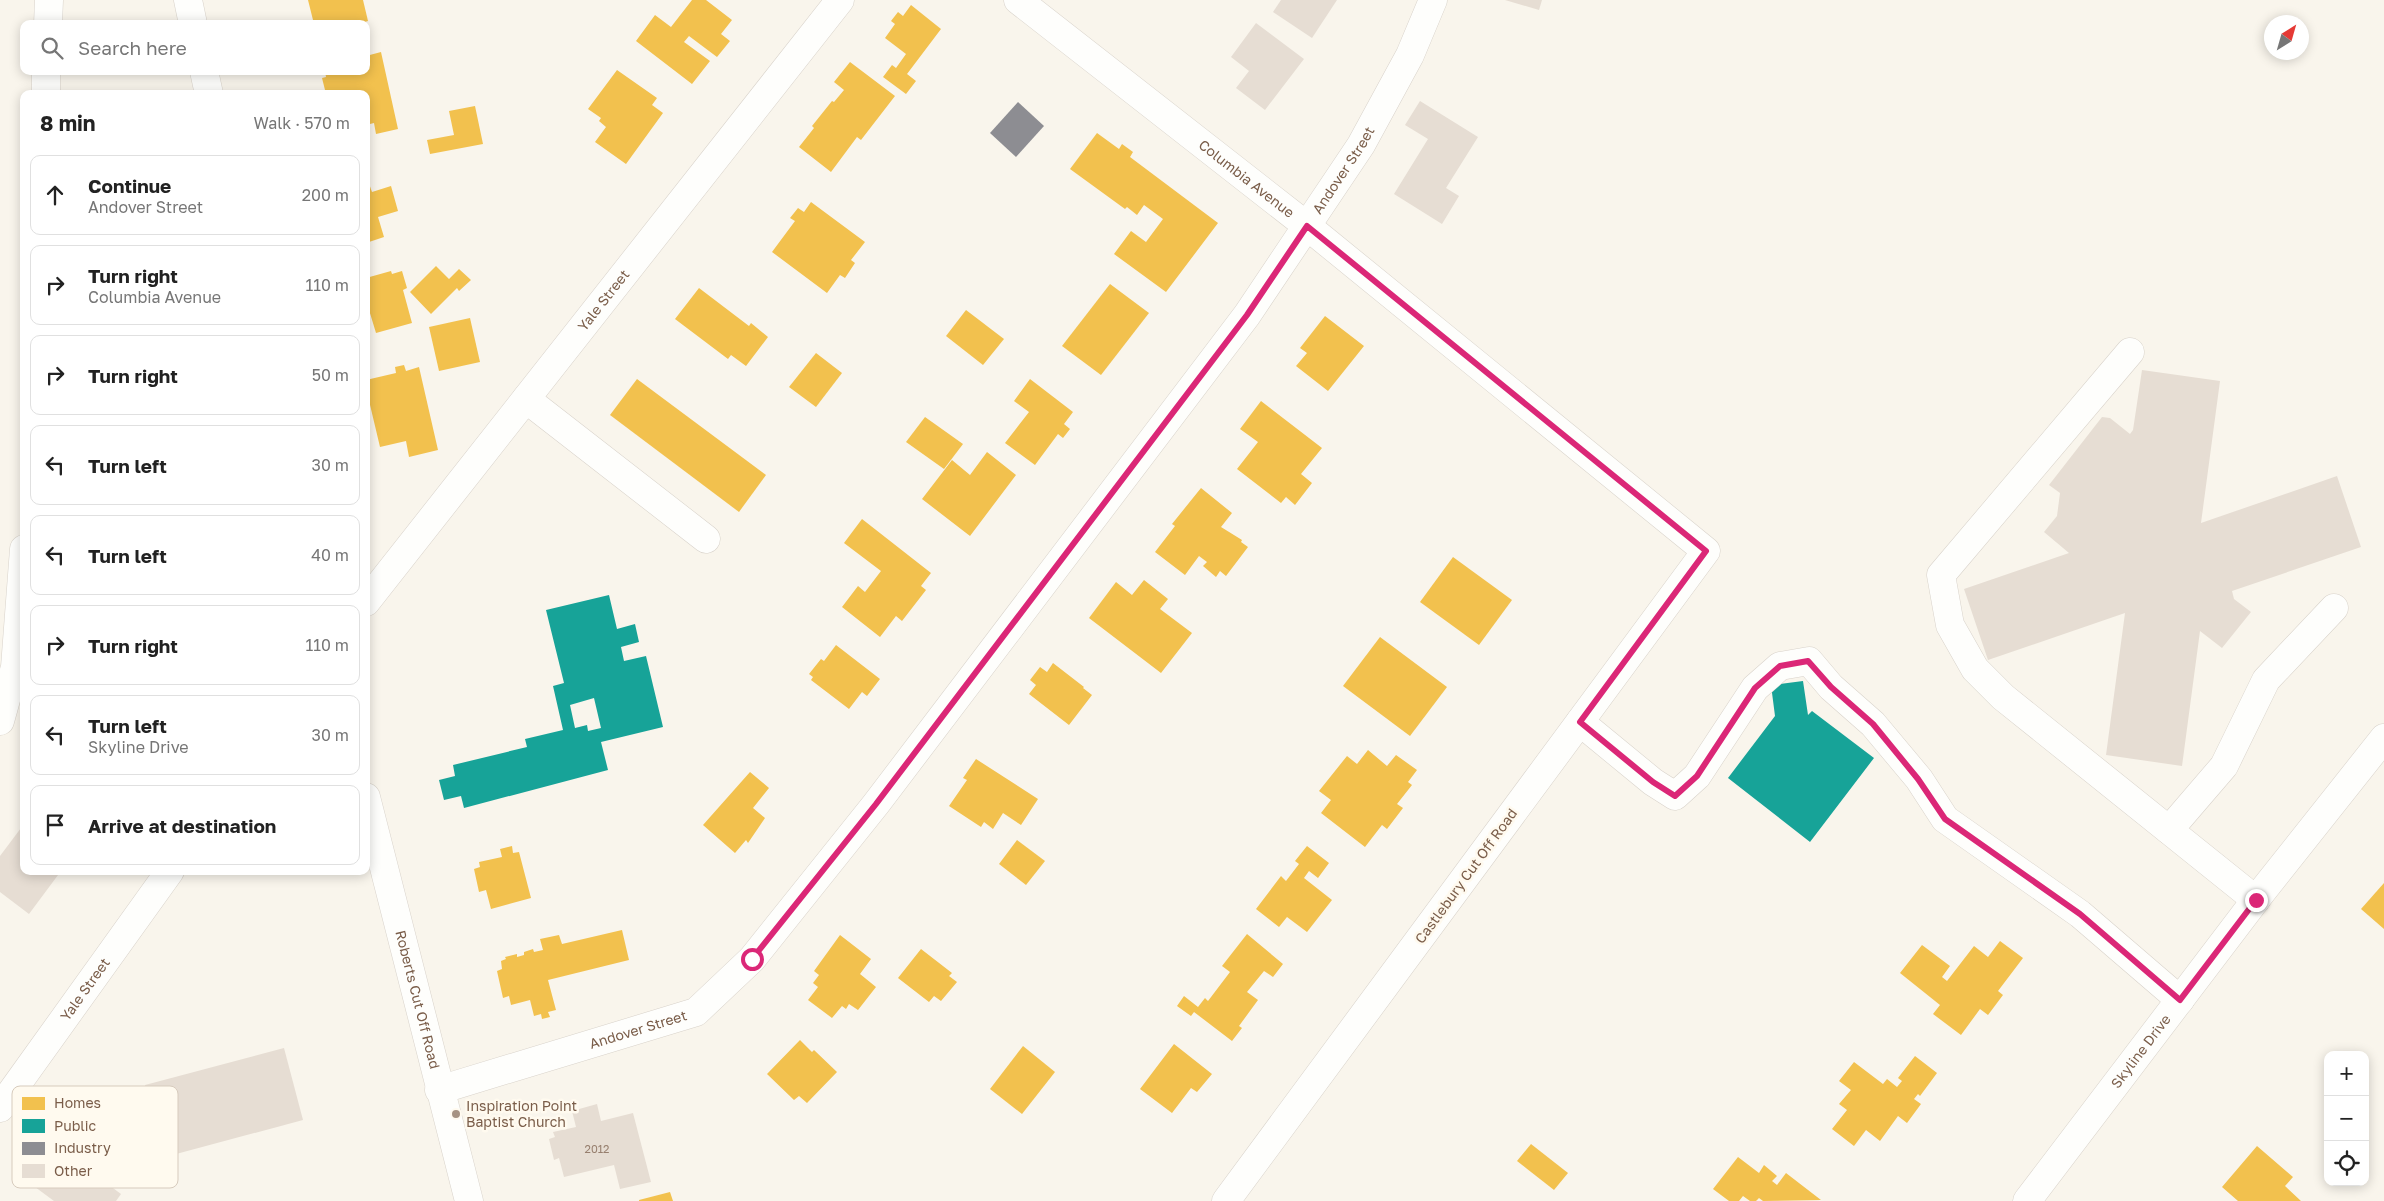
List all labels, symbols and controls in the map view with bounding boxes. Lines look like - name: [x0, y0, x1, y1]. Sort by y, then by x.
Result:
- north arrow: [2264, 15, 2309, 60]
- search box: [20, 20, 370, 75]
- icon: search: [38, 34, 66, 62]
- text: Search here: [78, 36, 187, 59]
- text: 8 min: [40, 110, 96, 136]
- text: Walk · 570 m: [253, 113, 350, 133]
- street label: Andover Street: [1308, 123, 1377, 217]
- street label: Columbia Avenue: [1196, 136, 1298, 221]
- text: Continue: [88, 174, 171, 197]
- icon: ahead: [41, 181, 69, 209]
- text: 200 m: [302, 185, 349, 205]
- text: Andover Street: [88, 197, 203, 217]
- text: Turn right: [88, 264, 178, 287]
- street label: Yale Street: [574, 266, 632, 334]
- icon: right: [41, 271, 69, 299]
- text: 110 m: [305, 275, 349, 295]
- text: Columbia Avenue: [88, 287, 221, 307]
- icon: right: [41, 361, 69, 389]
- text: Turn right: [88, 364, 178, 387]
- text: 50 m: [312, 365, 349, 385]
- icon: left: [41, 451, 69, 479]
- text: Turn left: [88, 454, 167, 477]
- text: 30 m: [312, 455, 349, 475]
- icon: left: [41, 541, 69, 569]
- text: Turn left: [88, 544, 167, 567]
- text: 40 m: [311, 545, 349, 565]
- icon: right: [41, 631, 69, 659]
- text: Turn right: [88, 634, 178, 657]
- text: 110 m: [305, 635, 349, 655]
- text: Turn left: [88, 714, 167, 737]
- icon: left: [41, 721, 69, 749]
- text: 30 m: [312, 725, 349, 745]
- text: Skyline Drive: [88, 737, 189, 757]
- street label: Castlebury Cut Off Road: [1411, 805, 1520, 947]
- icon: arrive: [41, 811, 69, 839]
- text: Arrive at destination: [88, 814, 276, 837]
- route end: [2245, 889, 2268, 912]
- street label: Roberts Cut Off Road: [392, 928, 444, 1071]
- route start: [741, 948, 764, 971]
- street label: Yale Street: [56, 954, 113, 1024]
- street label: Andover Street: [587, 1006, 689, 1052]
- street label: Skyline Drive: [2107, 1011, 2174, 1091]
- map controls: [2324, 1051, 2369, 1186]
- button: +: [2324, 1051, 2369, 1096]
- legend: [12, 1086, 178, 1188]
- text: Homes: [54, 1094, 101, 1111]
- button: −: [2324, 1096, 2369, 1141]
- place label: Inspiration Point Baptist Church: [466, 1097, 577, 1130]
- marker: Inspiration Point Baptist Church: [450, 1108, 462, 1120]
- text: Public: [54, 1117, 96, 1134]
- text: Industry: [54, 1139, 111, 1156]
- button: locate: [2324, 1141, 2369, 1186]
- house number: 2012: [585, 1142, 609, 1155]
- text: Other: [54, 1162, 93, 1179]

